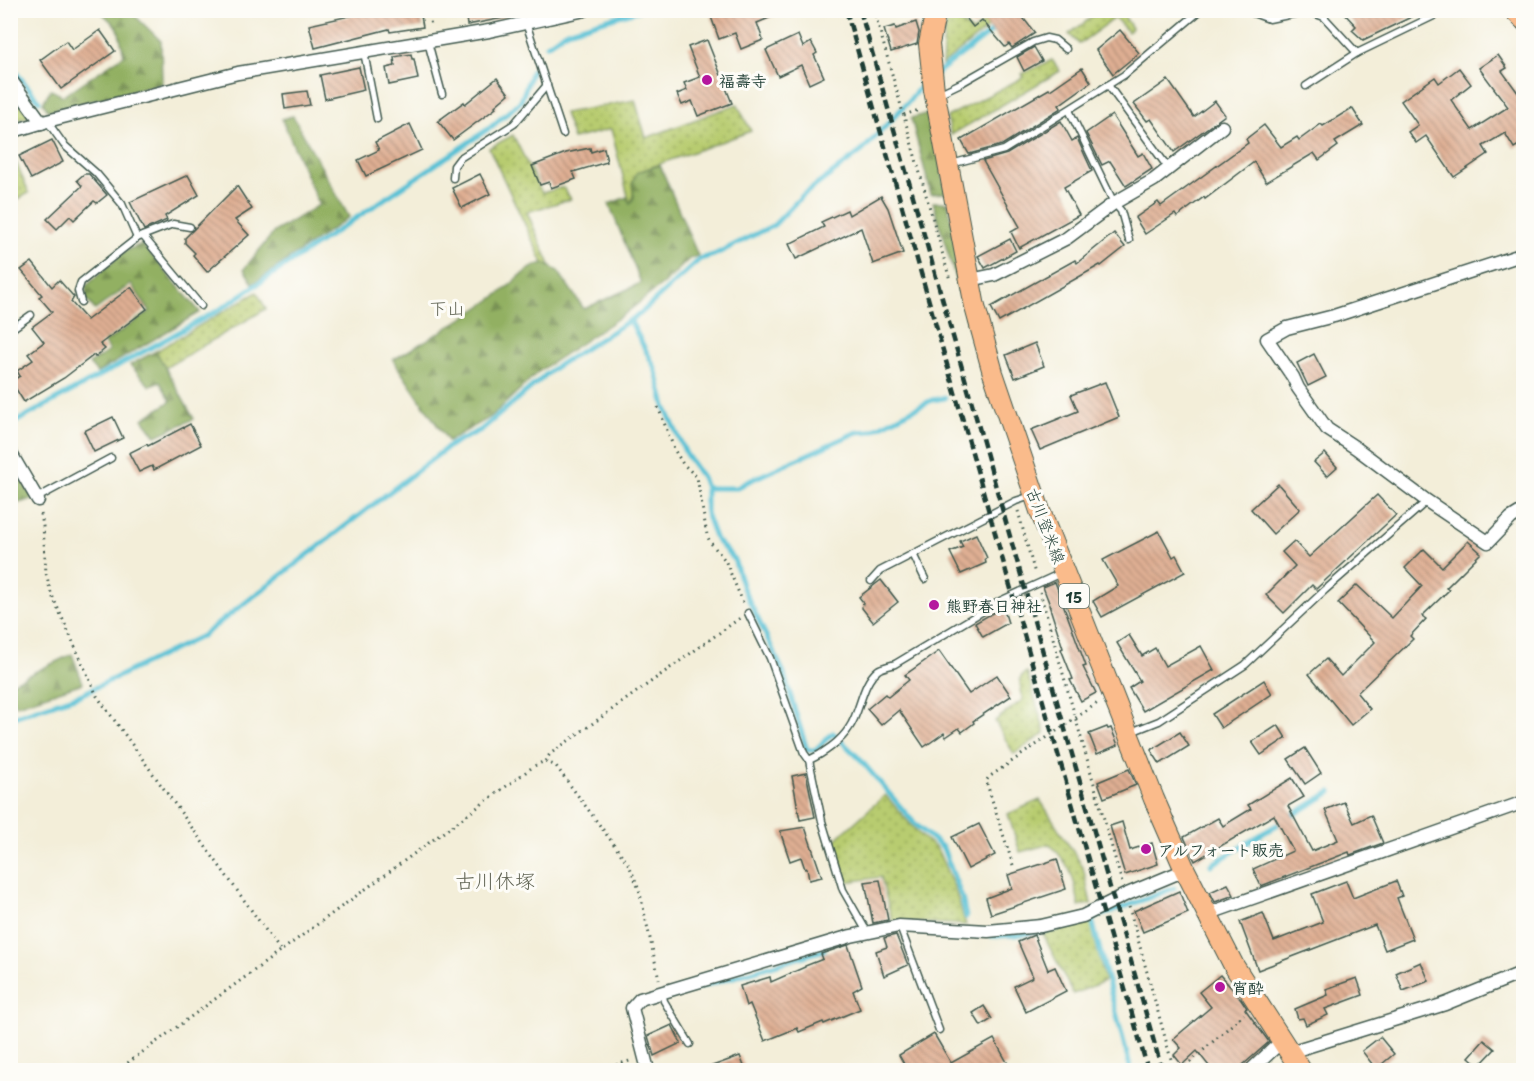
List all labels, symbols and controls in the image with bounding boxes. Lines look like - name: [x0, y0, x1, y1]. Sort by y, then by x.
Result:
- place label: 福壽寺: [719, 68, 767, 92]
- marker: 福壽寺: [700, 73, 714, 87]
- district label: 下山: [429, 294, 465, 321]
- street label: 古川登米線: [1021, 483, 1073, 567]
- road number: 15: [1059, 584, 1089, 608]
- place label: 熊野春日神社: [946, 593, 1042, 617]
- marker: 熊野春日神社: [927, 598, 941, 612]
- place label: アルフォート販売: [1158, 837, 1284, 861]
- marker: アルフォート販売: [1139, 842, 1153, 856]
- district label: 古川休塚: [455, 865, 535, 895]
- place label: 宵酔: [1232, 975, 1264, 999]
- marker: 宵酔: [1213, 980, 1227, 994]

